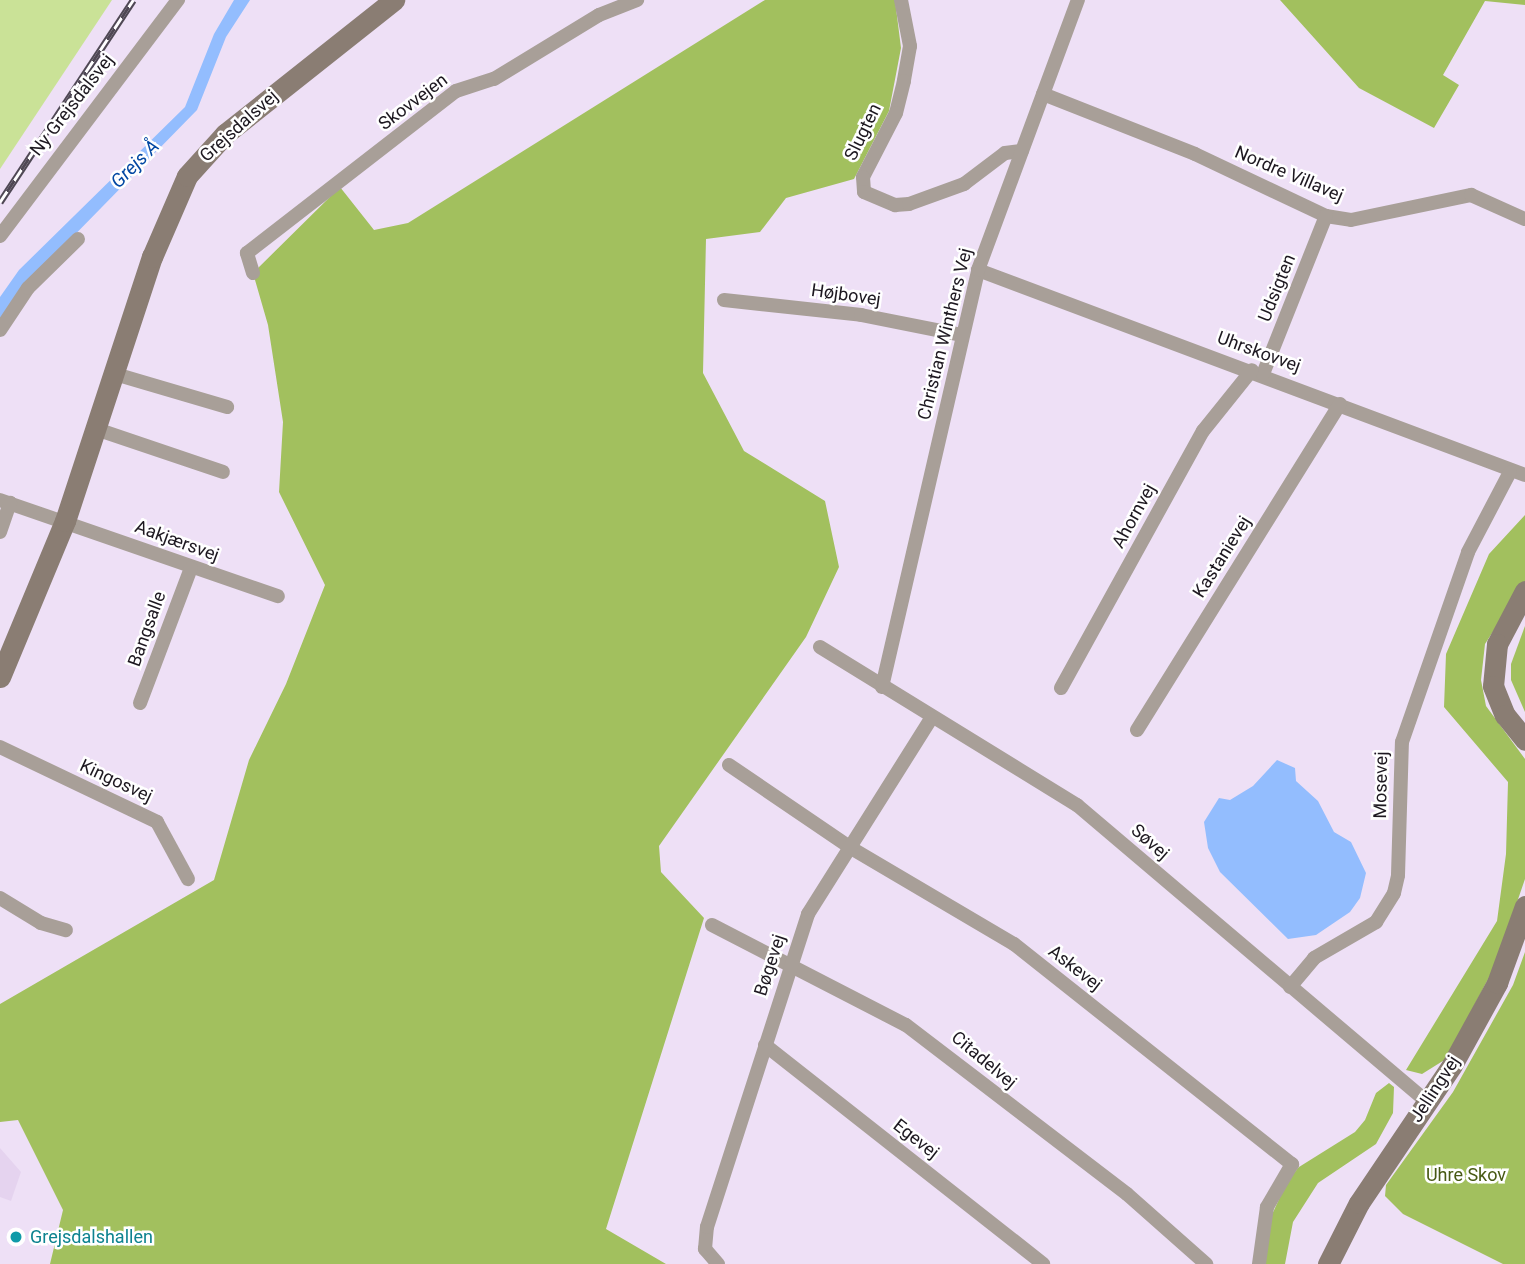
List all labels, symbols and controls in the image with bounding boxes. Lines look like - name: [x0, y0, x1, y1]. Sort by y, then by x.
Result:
- street label: Ny Grejsdalsvej: [26, 50, 118, 160]
- street label: Skovvejen: [374, 69, 452, 135]
- street label: Grejsdalsvej: [196, 85, 282, 167]
- street label: Slugten: [840, 100, 886, 164]
- water label: Grejs Å: [106, 135, 164, 193]
- street label: Nordre Villavej: [1231, 141, 1347, 207]
- street label: Christian Winthers Vej: [913, 246, 977, 422]
- street label: Udsigten: [1254, 251, 1300, 325]
- street label: Højbovej: [810, 279, 882, 311]
- street label: Uhrskovvej: [1214, 327, 1304, 377]
- street label: Ahornvej: [1107, 480, 1161, 552]
- street label: Kastanievej: [1188, 512, 1256, 602]
- street label: Aakjærsvej: [132, 516, 222, 566]
- street label: Bangsalle: [123, 588, 171, 670]
- street label: Mosevej: [1370, 751, 1392, 819]
- street label: Kingosvej: [76, 755, 156, 807]
- street label: Søvej: [1127, 820, 1173, 864]
- street label: Bøgevej: [750, 932, 790, 998]
- street label: Askevej: [1044, 940, 1106, 996]
- street label: Citadelvej: [947, 1027, 1021, 1093]
- street label: Jellingvej: [1405, 1052, 1465, 1126]
- street label: Egevej: [889, 1114, 943, 1164]
- park label: Uhre Skov: [1426, 1164, 1506, 1186]
- place label: Grejsdalshallen: [30, 1226, 153, 1248]
- marker: Grejsdalshallen: [8, 1229, 24, 1245]

